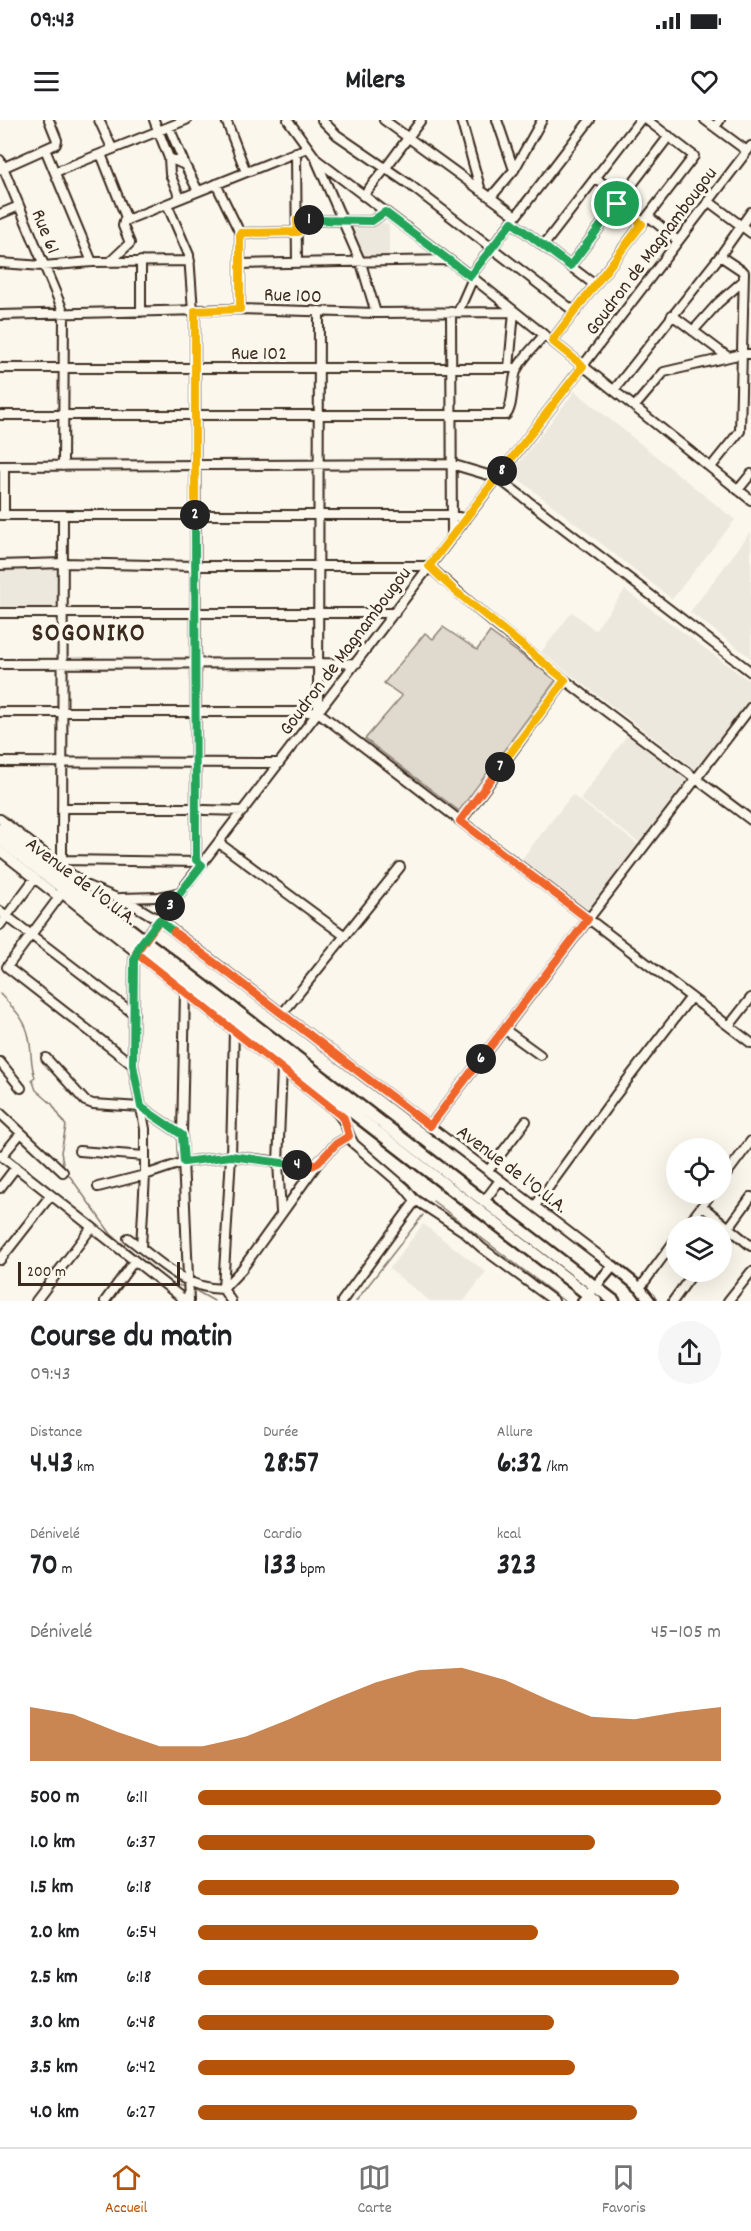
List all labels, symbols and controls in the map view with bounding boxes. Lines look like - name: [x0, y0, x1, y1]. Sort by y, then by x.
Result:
- text: 09:43: [30, 6, 75, 37]
- text: Milers: [345, 62, 406, 101]
- icon: menu: [30, 65, 63, 98]
- icon: heart: [688, 65, 721, 98]
- street label: Goudron de Magnambougou: [580, 162, 725, 342]
- pin: [591, 178, 642, 229]
- icon: arrive: [600, 187, 633, 220]
- pin: 1: [294, 205, 324, 235]
- street label: Rue 61: [23, 206, 66, 259]
- text: 1: [307, 208, 311, 231]
- street label: Rue 100: [263, 282, 322, 312]
- street label: Rue 102: [231, 341, 287, 369]
- pin: 8: [487, 456, 517, 486]
- text: 8: [499, 459, 505, 482]
- pin: 2: [180, 500, 210, 530]
- text: 2: [192, 503, 199, 526]
- street label: Goudron de Magnambougou: [274, 562, 419, 742]
- district label: SOGONIKO: [32, 616, 146, 653]
- pin: 7: [485, 752, 515, 782]
- text: 7: [497, 755, 503, 778]
- street label: Avenue de l'O.U.A.: [19, 831, 142, 934]
- pin: 3: [155, 891, 185, 921]
- text: 3: [166, 894, 174, 917]
- pin: 6: [466, 1044, 496, 1074]
- text: 6: [477, 1047, 485, 1070]
- street label: Avenue de l'O.U.A.: [450, 1119, 573, 1222]
- map controls: [666, 1138, 732, 1282]
- button: locate: [666, 1138, 732, 1204]
- pin: 4: [282, 1150, 312, 1180]
- text: 4: [294, 1153, 300, 1176]
- button: layers: [666, 1216, 732, 1282]
- scale bar: [18, 1259, 180, 1286]
- text: 200 m: [27, 1261, 66, 1284]
- text: Course du matin: [30, 1315, 232, 1362]
- button: share: [658, 1321, 721, 1384]
- text: 09:43: [30, 1361, 71, 1389]
- text: Distance: [30, 1421, 82, 1444]
- text: Durée: [263, 1421, 298, 1444]
- text: Allure: [497, 1421, 533, 1444]
- text: 4.43: [30, 1444, 73, 1487]
- text: 28:57: [263, 1444, 319, 1487]
- text: 6:32: [497, 1444, 543, 1487]
- text: km: [73, 1456, 94, 1479]
- text: /km: [543, 1456, 569, 1479]
- text: Dénivelé: [30, 1523, 80, 1546]
- text: Cardio: [263, 1523, 302, 1546]
- text: kcal: [497, 1523, 521, 1546]
- text: 70: [30, 1546, 58, 1589]
- text: 133: [263, 1546, 297, 1589]
- text: 323: [497, 1546, 536, 1589]
- text: m: [58, 1558, 73, 1581]
- text: bpm: [297, 1558, 326, 1581]
- text: Dénivelé: [30, 1619, 92, 1647]
- text: 45–105 m: [651, 1619, 721, 1647]
- text: 500 m: [30, 1784, 79, 1812]
- text: 6:11: [126, 1784, 148, 1812]
- text: 1.0 km: [30, 1829, 75, 1857]
- text: 6:37: [126, 1829, 156, 1857]
- text: 1.5 km: [30, 1874, 73, 1902]
- text: 6:18: [126, 1874, 152, 1902]
- text: 2.0 km: [30, 1919, 79, 1947]
- text: 6:54: [126, 1919, 157, 1947]
- text: 2.5 km: [30, 1964, 78, 1992]
- text: 6:18: [126, 1964, 152, 1992]
- text: 3.0 km: [30, 2009, 80, 2037]
- text: 6:48: [126, 2009, 155, 2037]
- text: 3.5 km: [30, 2054, 78, 2082]
- text: 6:42: [126, 2054, 156, 2082]
- text: 4.0 km: [30, 2099, 79, 2127]
- text: 6:27: [126, 2099, 156, 2127]
- tab: Accueil: [105, 2161, 147, 2220]
- tab: Carte: [357, 2161, 392, 2220]
- tab: Favoris: [602, 2161, 646, 2220]

